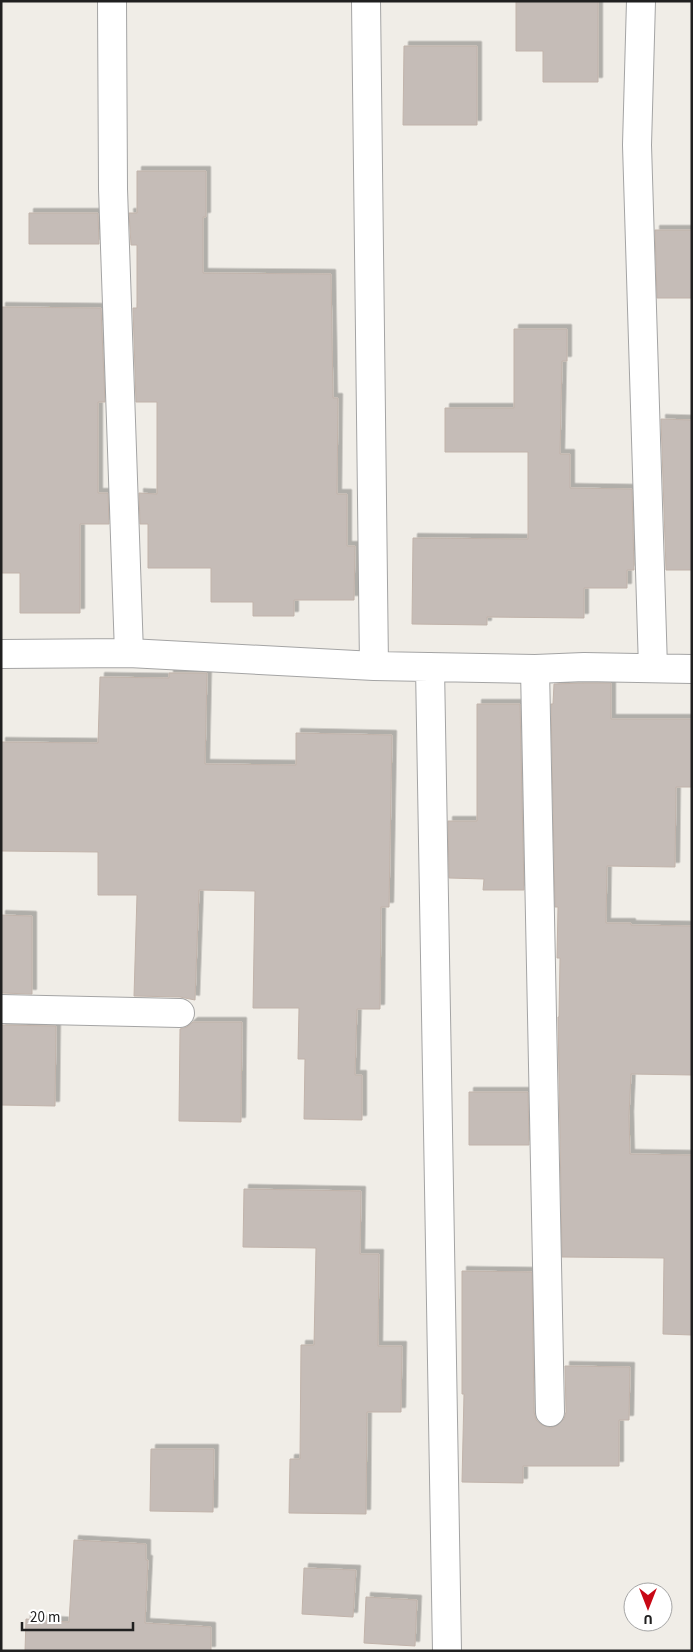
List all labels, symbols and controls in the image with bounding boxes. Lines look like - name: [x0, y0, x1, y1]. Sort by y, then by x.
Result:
- north arrow: [623, 1582, 673, 1632]
- scale bar: [22, 1600, 134, 1632]
- text: 20 m: [30, 1607, 60, 1628]
- text: U: [643, 1609, 653, 1629]

